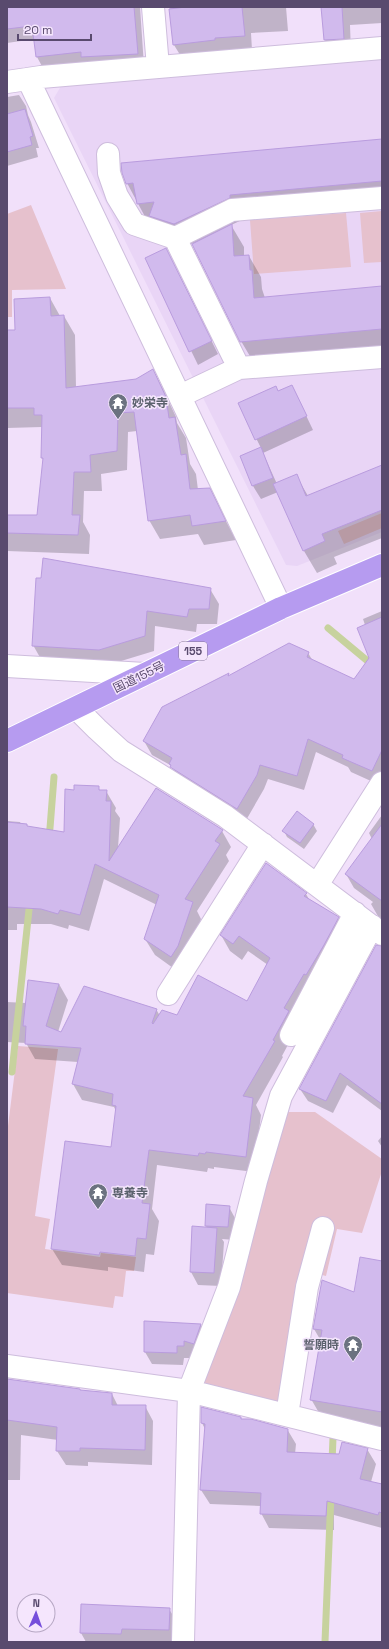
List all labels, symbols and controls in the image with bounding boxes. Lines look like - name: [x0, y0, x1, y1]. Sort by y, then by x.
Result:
- scale bar: [18, 16, 91, 42]
- text: 20 m: [24, 22, 52, 38]
- temple icon: 妙栄寺: [107, 392, 129, 420]
- place label: 妙栄寺: [132, 395, 168, 411]
- road number: 155: [179, 642, 207, 660]
- street label: 国道155号: [111, 658, 167, 696]
- temple icon: 専養寺: [87, 1182, 109, 1210]
- place label: 専養寺: [112, 1185, 148, 1201]
- temple icon: 誓願時: [342, 1334, 364, 1362]
- place label: 誓願時: [303, 1337, 339, 1353]
- north arrow: [16, 1593, 56, 1633]
- text: N: [32, 1596, 40, 1610]

